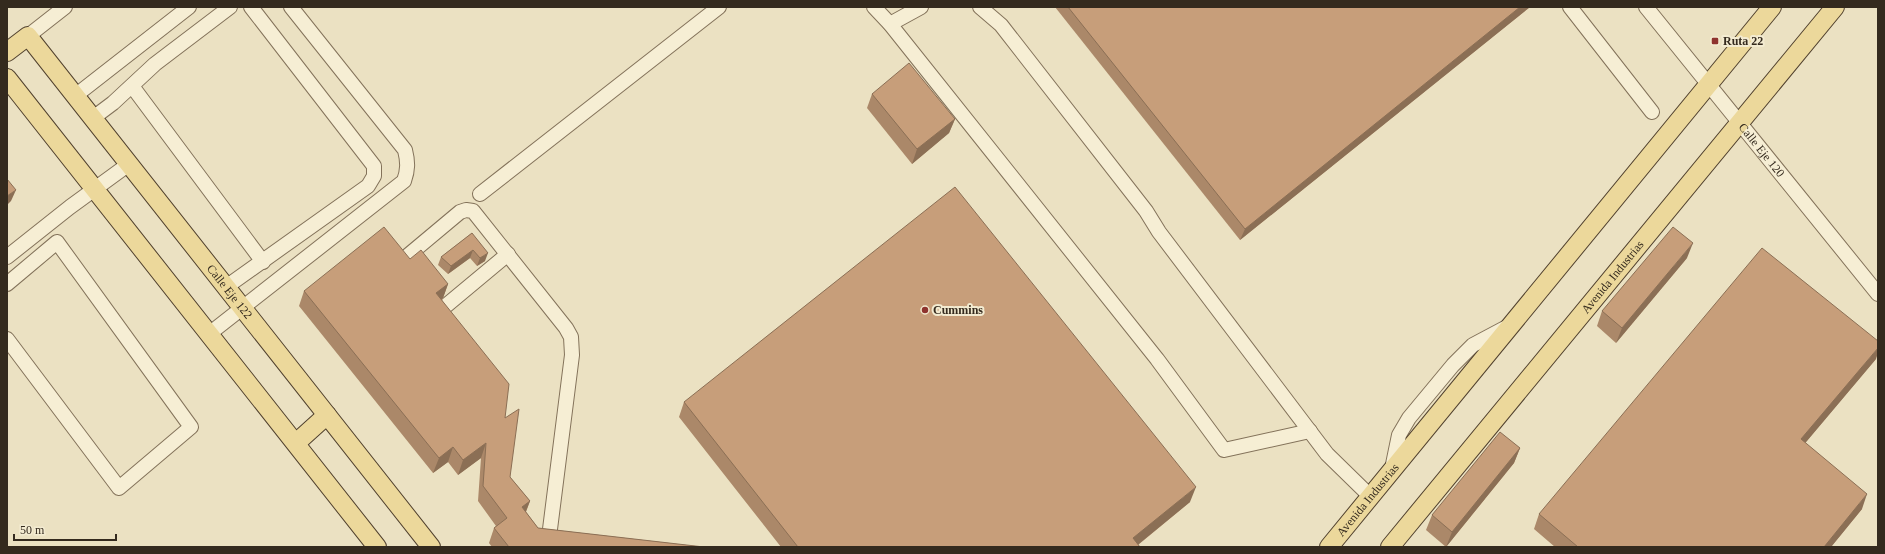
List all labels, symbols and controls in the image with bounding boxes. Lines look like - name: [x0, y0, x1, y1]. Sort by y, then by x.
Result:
- place label: Ruta 22: [1723, 34, 1763, 48]
- marker: Ruta 22: [1710, 36, 1720, 46]
- street label: Calle Eje 120: [1736, 120, 1788, 180]
- street label: Avenida Industrias: [1579, 237, 1647, 316]
- street label: Calle Eje 122: [204, 262, 255, 322]
- place label: Cummins: [933, 303, 983, 317]
- marker: Cummins: [920, 305, 930, 315]
- street label: Avenida Industrias: [1334, 460, 1402, 539]
- scale bar: [14, 516, 116, 542]
- text: 50 m: [20, 523, 45, 537]

